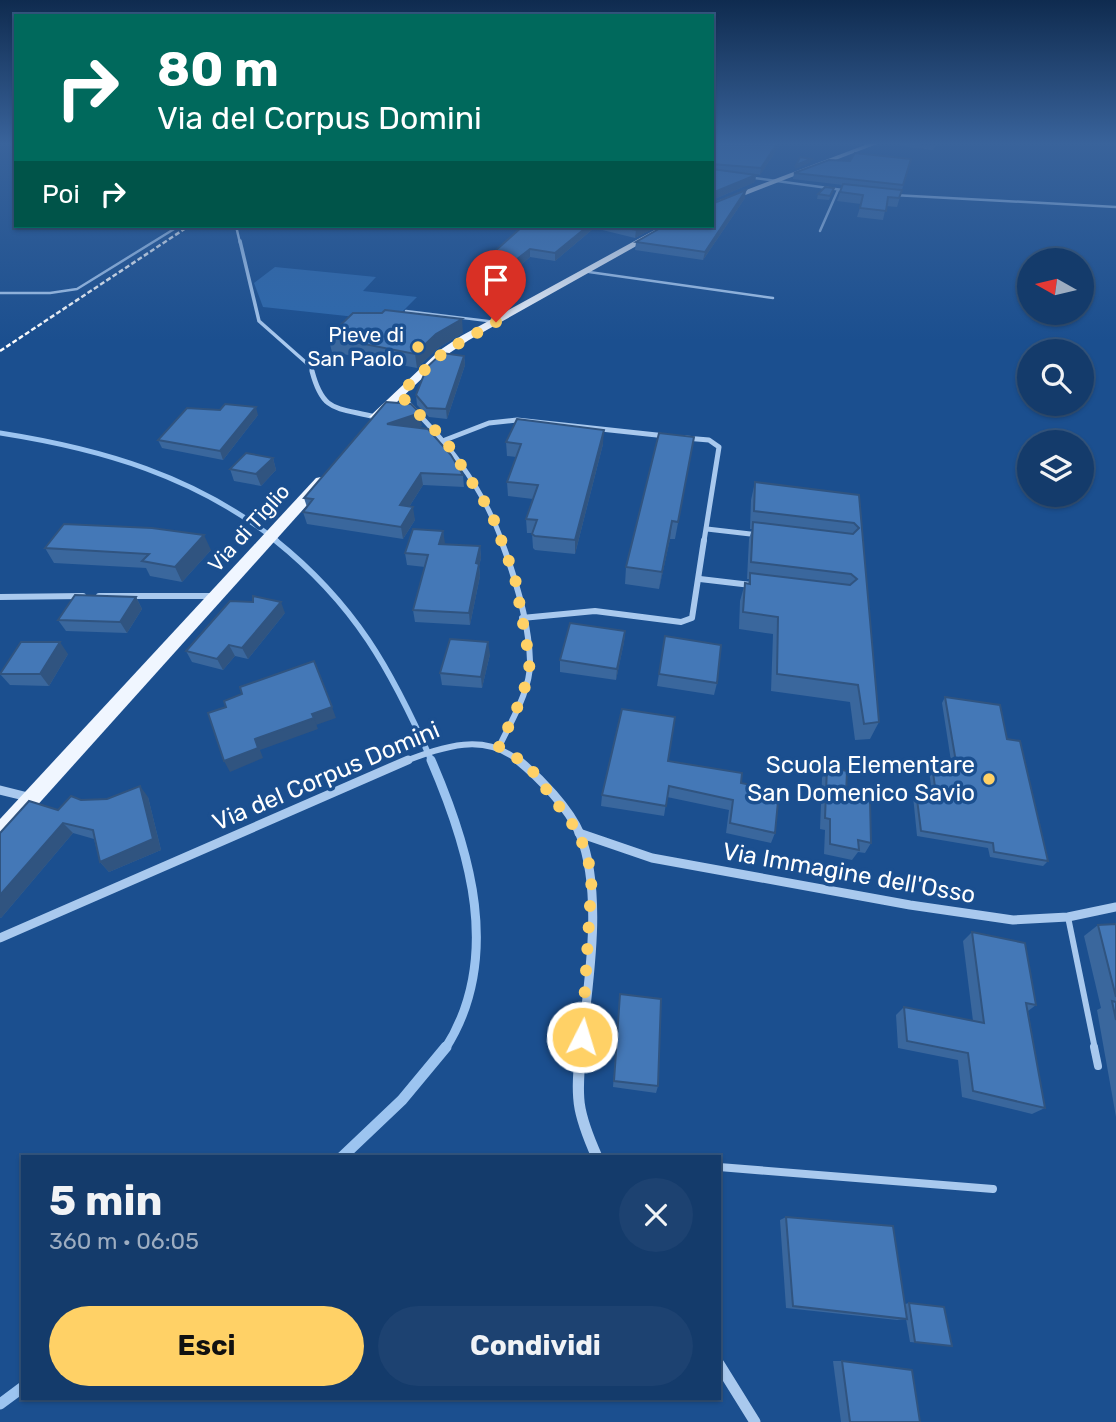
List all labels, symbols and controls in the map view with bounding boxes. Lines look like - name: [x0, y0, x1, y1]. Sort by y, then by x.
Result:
- text: 80 m: [157, 40, 279, 98]
- icon: right: [42, 42, 133, 133]
- text: Via del Corpus Domini: [157, 99, 482, 137]
- icon: right: [94, 175, 132, 213]
- text: Poi: [42, 179, 80, 210]
- north arrow: [1017, 248, 1094, 326]
- map controls: [1017, 248, 1094, 507]
- pin: [466, 250, 526, 322]
- icon: arrive: [477, 261, 515, 299]
- place label: Pieve di San Paolo: [307, 322, 404, 371]
- marker: Pieve di San Paolo: [410, 339, 426, 355]
- button: search: [1017, 339, 1094, 416]
- button: layers: [1017, 430, 1094, 507]
- street label: Via di Tiglio: [203, 479, 295, 577]
- street label: Via del Corpus Domini: [208, 716, 444, 836]
- place label: Scuola Elementare San Domenico Savio: [747, 751, 975, 807]
- marker: Scuola Elementare San Domenico Savio: [981, 771, 997, 787]
- street label: Via Immagine dell'Osso: [720, 837, 978, 909]
- position arrow: [545, 1000, 619, 1074]
- text: 5 min: [49, 1176, 163, 1226]
- button: close: [619, 1178, 693, 1252]
- text: 360 m · 06:05: [49, 1227, 199, 1255]
- button: Esci: [49, 1306, 364, 1386]
- button: Condividi: [378, 1306, 693, 1386]

